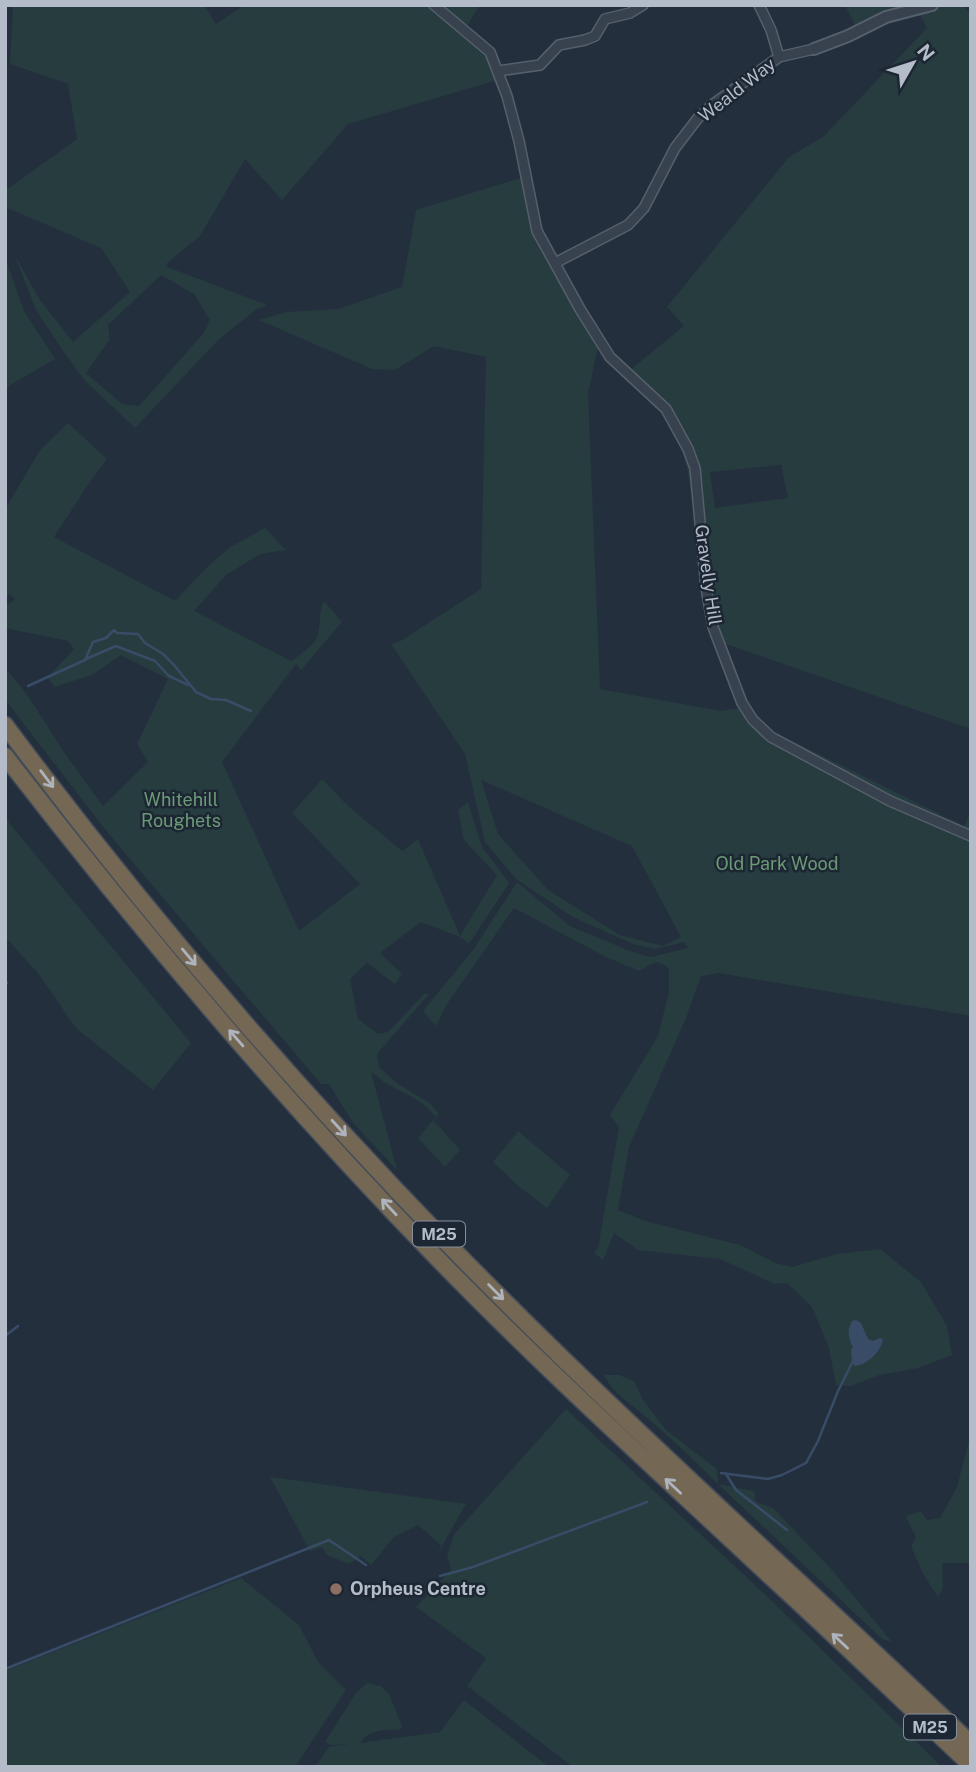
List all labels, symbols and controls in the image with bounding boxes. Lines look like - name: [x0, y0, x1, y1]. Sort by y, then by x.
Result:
- north arrow: [878, 28, 948, 98]
- text: N: [913, 40, 939, 65]
- street label: Weald Way: [694, 53, 780, 126]
- street label: Gravelly Hill: [691, 523, 726, 627]
- one-way arrow: [39, 770, 54, 788]
- park label: Whitehill Roughets: [141, 789, 221, 831]
- park label: Old Park Wood: [716, 853, 839, 874]
- one-way arrow: [181, 947, 197, 965]
- one-way arrow: [228, 1029, 244, 1047]
- one-way arrow: [331, 1119, 347, 1137]
- one-way arrow: [380, 1198, 397, 1215]
- road number: M25: [413, 1222, 465, 1246]
- one-way arrow: [488, 1284, 505, 1301]
- one-way arrow: [665, 1478, 682, 1495]
- place label: Orpheus Centre: [350, 1578, 486, 1599]
- marker: Orpheus Centre: [328, 1581, 344, 1597]
- one-way arrow: [832, 1633, 849, 1650]
- road number: M25: [904, 1714, 956, 1740]

